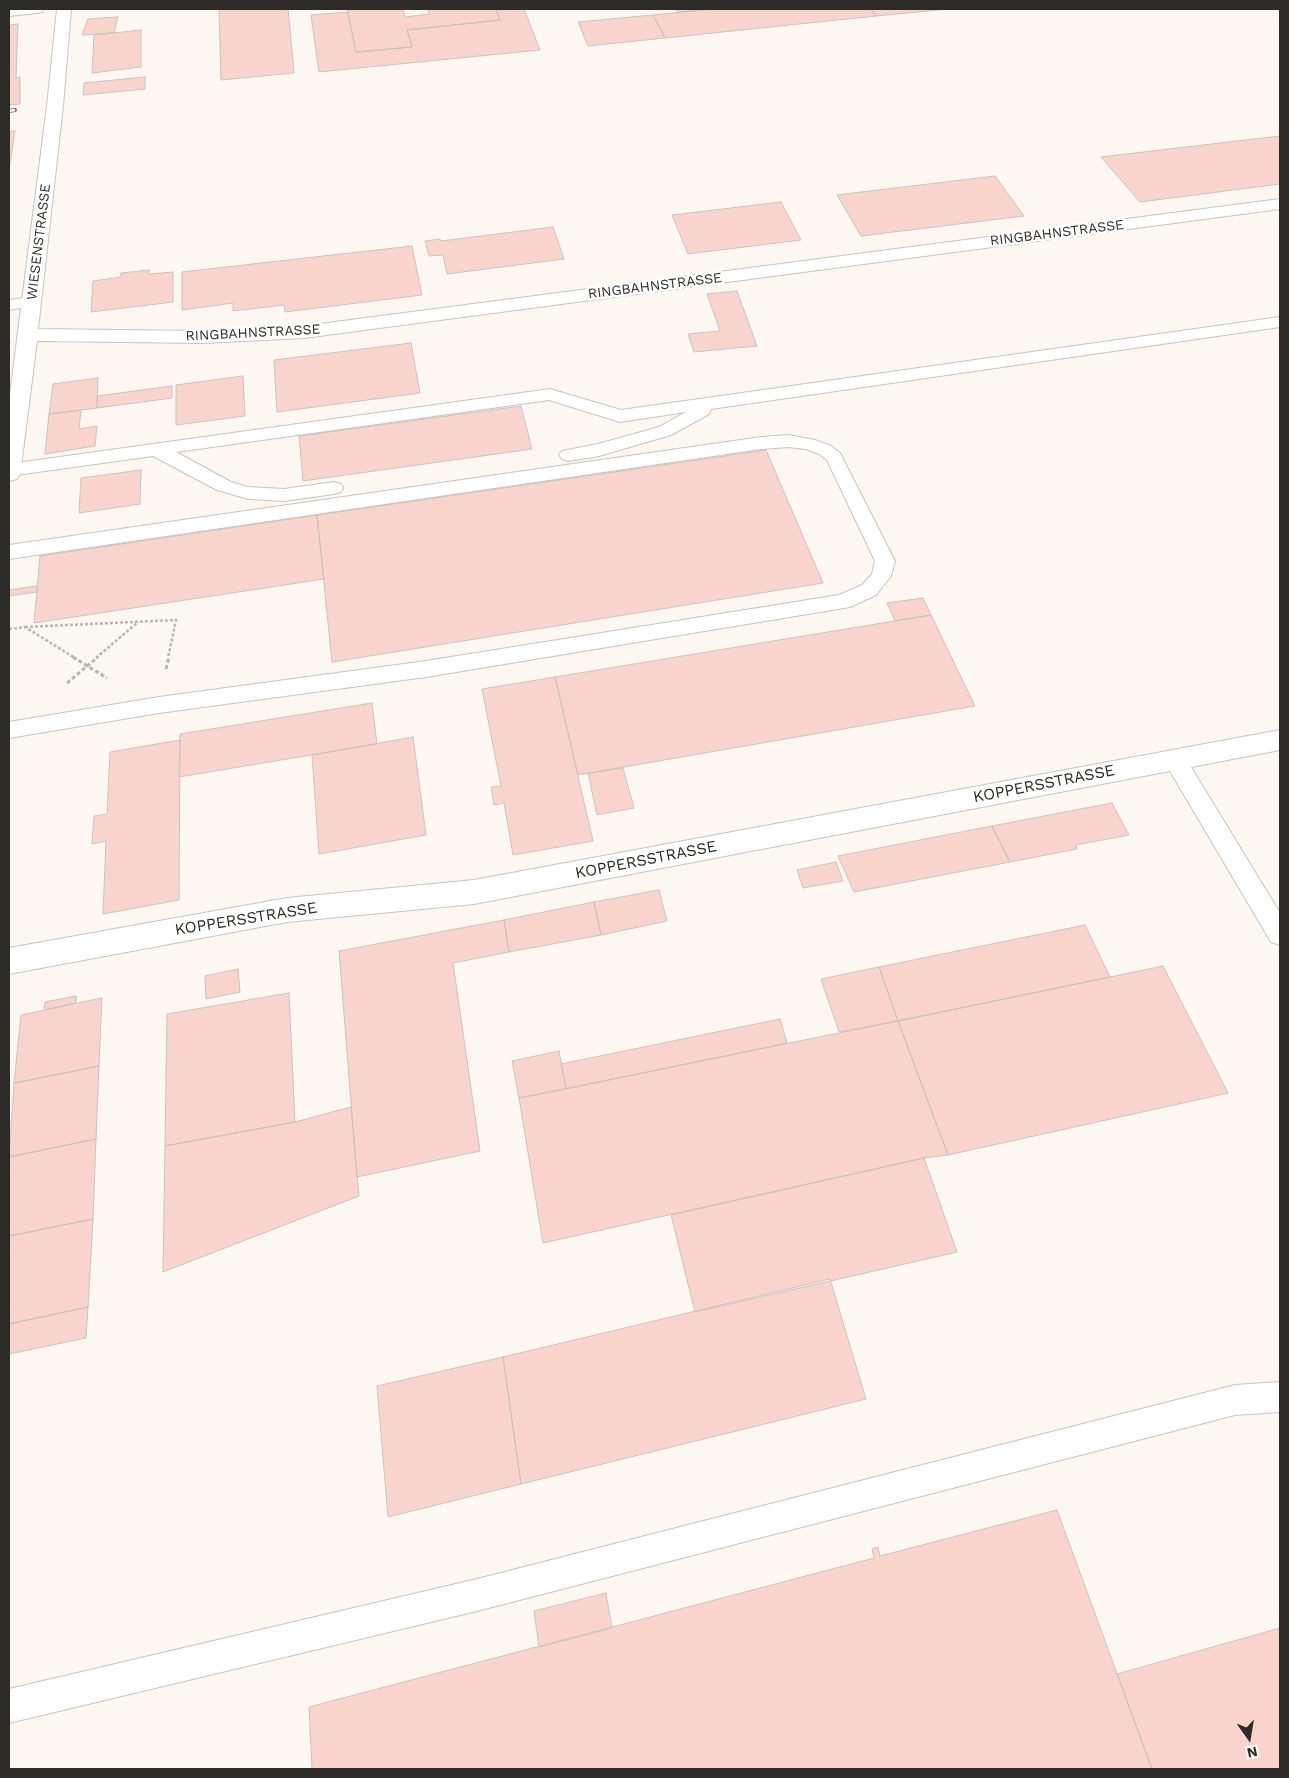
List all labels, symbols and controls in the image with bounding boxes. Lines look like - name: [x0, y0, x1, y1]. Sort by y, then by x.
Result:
- street label: WIESENSTRASSE: [24, 183, 54, 301]
- street label: RINGBAHNSTRASSE: [989, 216, 1125, 250]
- street label: RINGBAHNSTRASSE: [587, 269, 723, 303]
- street label: RINGBAHNSTRASSE: [185, 321, 321, 345]
- street label: KOPPERSSTRASSE: [972, 761, 1116, 807]
- street label: KOPPERSSTRASSE: [574, 837, 718, 883]
- street label: KOPPERSSTRASSE: [173, 898, 319, 940]
- north arrow: [1224, 1713, 1274, 1763]
- text: N: [1246, 1744, 1259, 1762]

